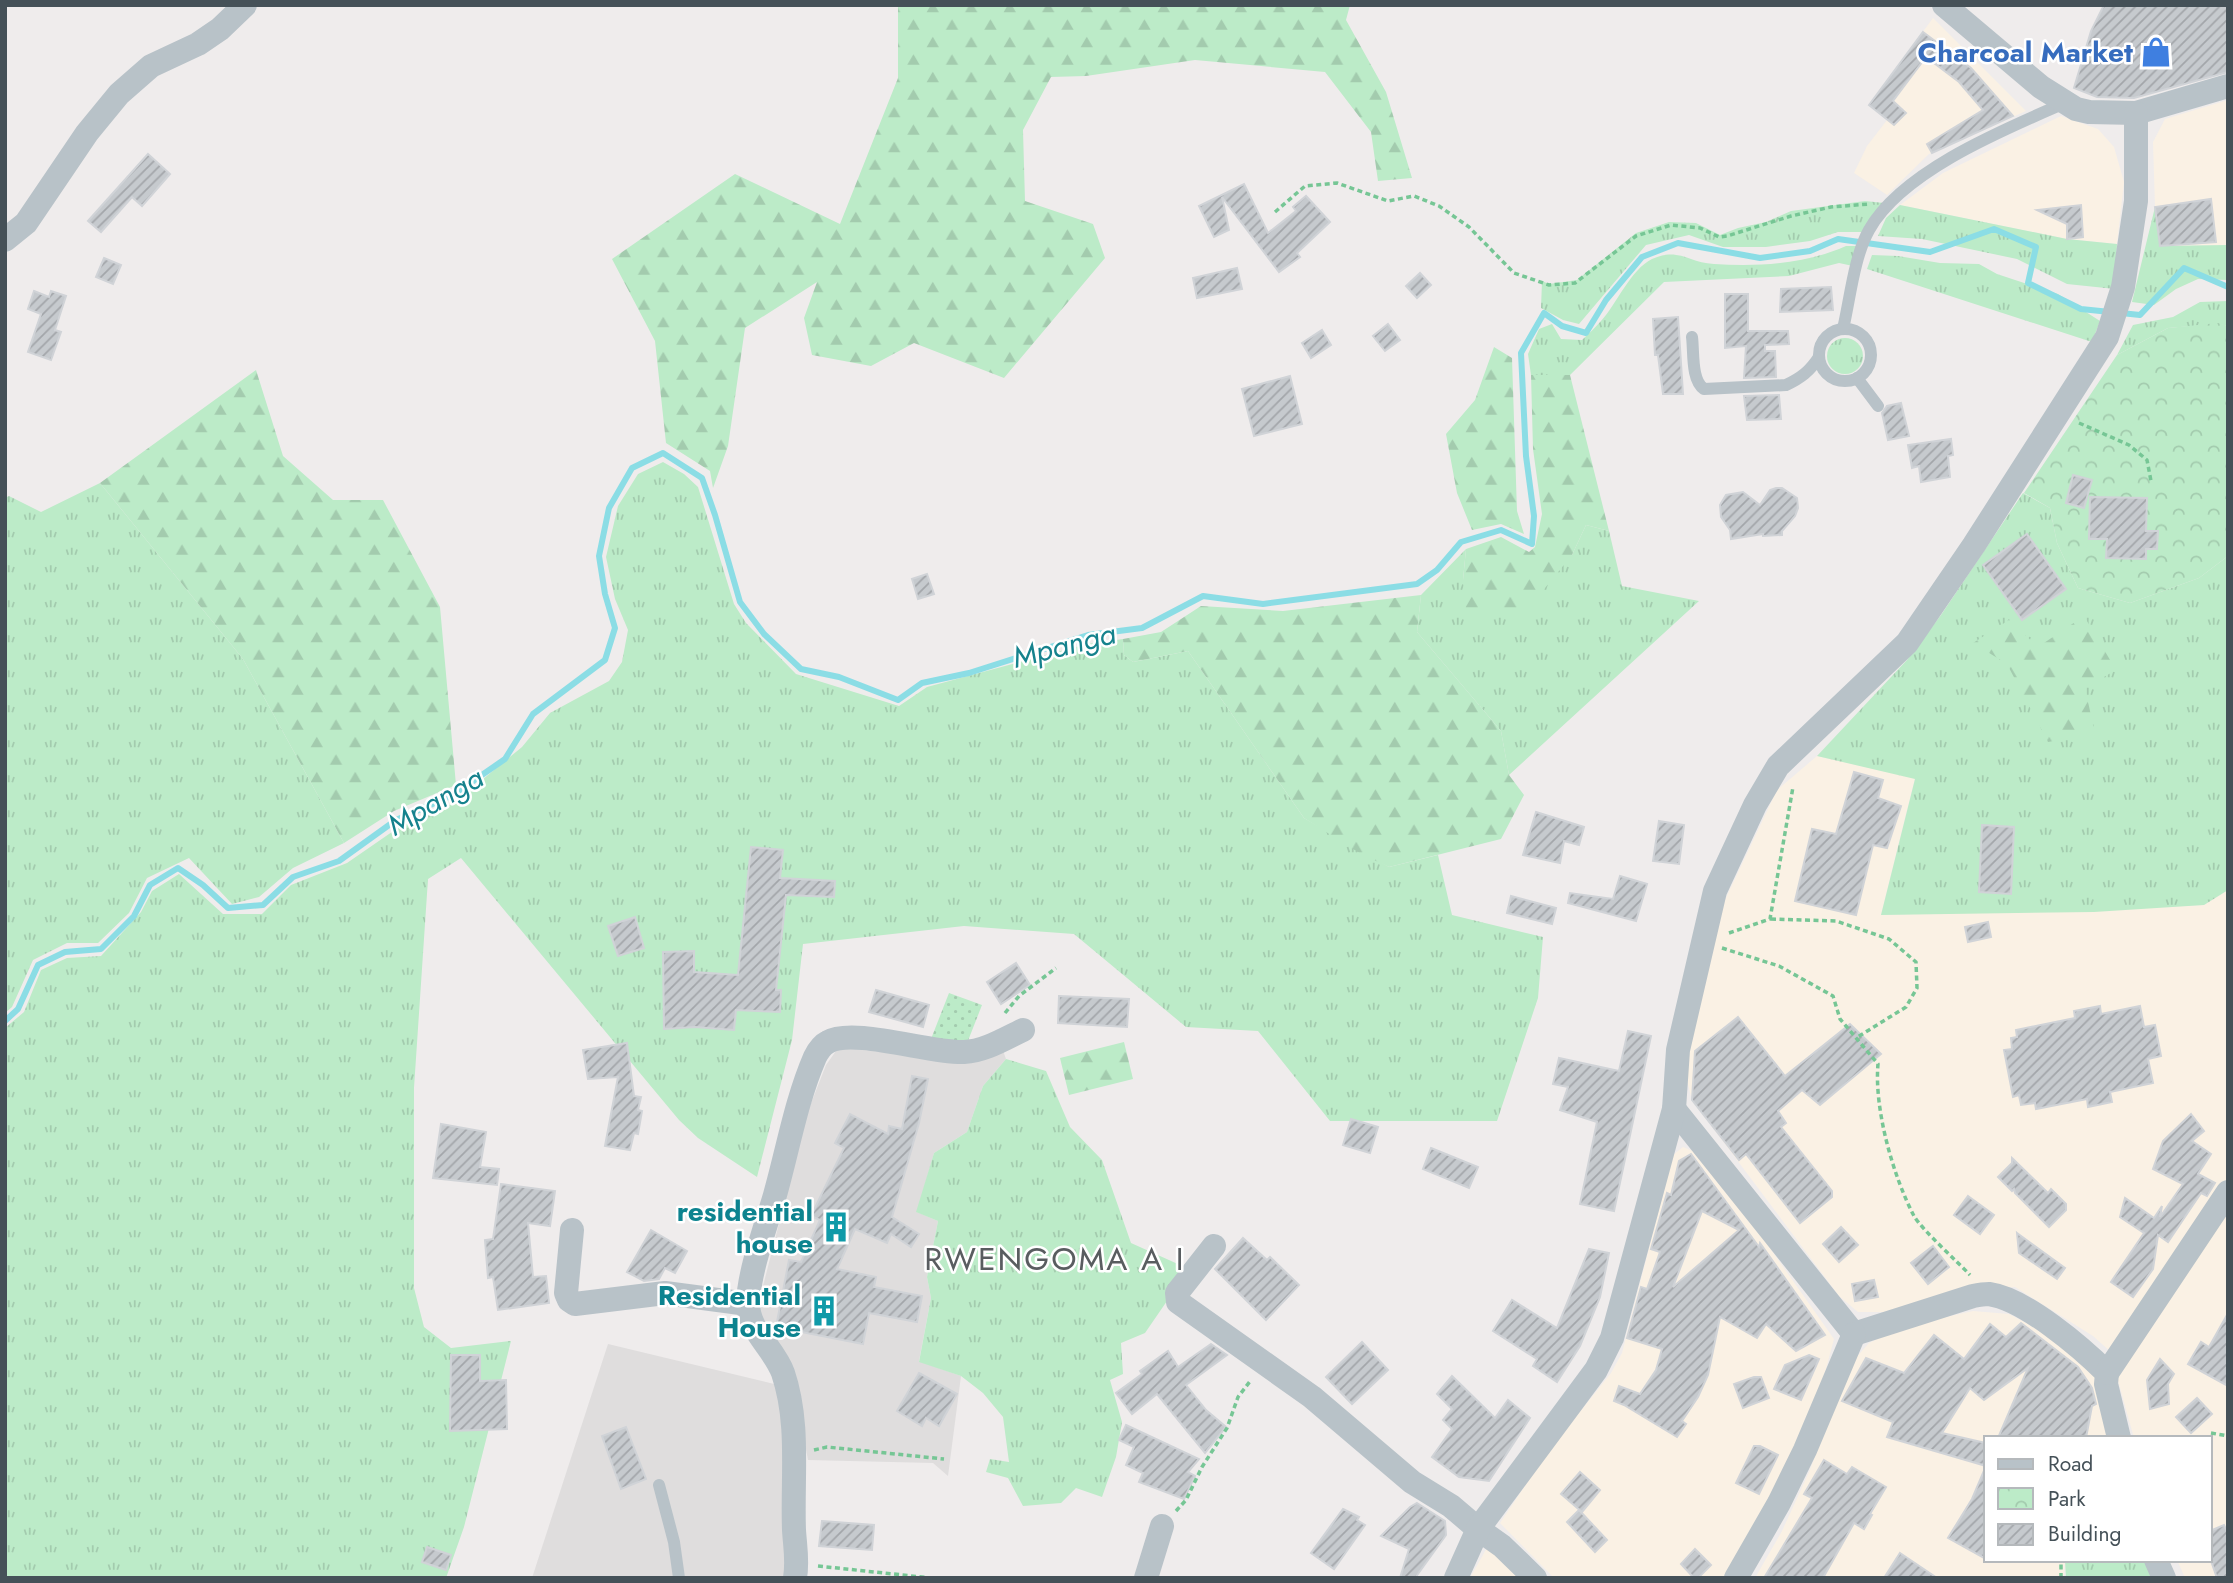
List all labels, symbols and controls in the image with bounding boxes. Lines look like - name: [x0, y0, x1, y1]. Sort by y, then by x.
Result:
- place label: Charcoal Market: [1918, 32, 2133, 73]
- shop icon: Charcoal Market: [2139, 35, 2173, 69]
- water label: Mpanga: [1008, 611, 1121, 679]
- water label: Mpanga: [379, 756, 492, 846]
- place label: residential house: [677, 1191, 813, 1264]
- building icon: residential house: [819, 1210, 853, 1244]
- district label: RWENGOMA A I: [924, 1236, 1186, 1282]
- place label: Residential House: [658, 1275, 801, 1348]
- building icon: Residential House: [807, 1294, 841, 1328]
- legend: [1984, 1436, 2212, 1562]
- text: Road: [2048, 1449, 2093, 1479]
- text: Park: [2048, 1484, 2086, 1514]
- text: Building: [2048, 1519, 2121, 1549]

